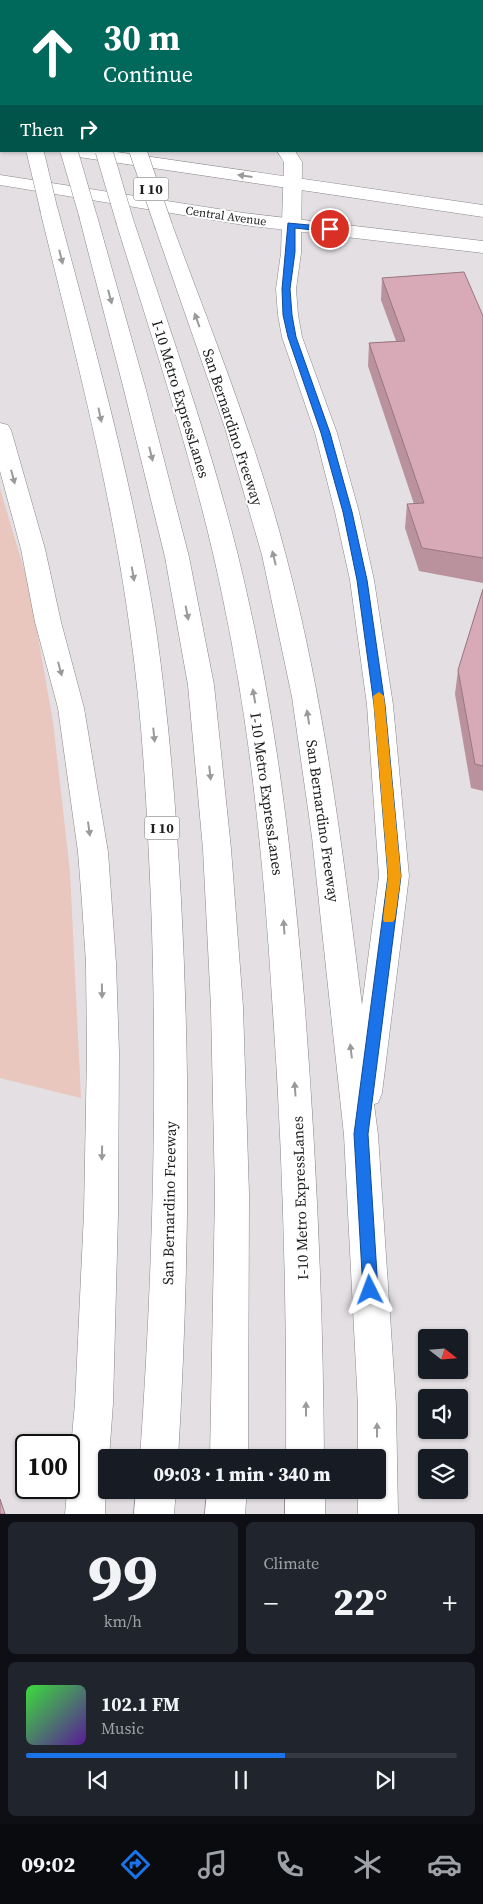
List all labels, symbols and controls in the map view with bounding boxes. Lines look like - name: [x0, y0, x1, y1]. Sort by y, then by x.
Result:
- text: 30 m: [103, 14, 180, 62]
- icon: ahead: [20, 20, 85, 85]
- text: Continue: [103, 59, 193, 89]
- icon: right: [74, 115, 102, 143]
- text: Then: [20, 116, 64, 142]
- one-way arrow: [236, 172, 252, 180]
- road number: I 10: [134, 178, 168, 200]
- street label: Central Avenue: [184, 202, 268, 230]
- pin: [309, 208, 351, 250]
- icon: arrive: [316, 215, 344, 243]
- one-way arrow: [57, 250, 65, 265]
- one-way arrow: [106, 290, 114, 305]
- one-way arrow: [193, 312, 201, 327]
- street label: I-10 Metro ExpressLanes: [147, 317, 215, 481]
- street label: San Bernardino Freeway: [198, 346, 268, 509]
- one-way arrow: [97, 407, 105, 423]
- one-way arrow: [147, 447, 155, 462]
- one-way arrow: [10, 470, 18, 485]
- one-way arrow: [270, 550, 278, 565]
- one-way arrow: [129, 566, 137, 582]
- one-way arrow: [184, 605, 192, 621]
- one-way arrow: [57, 662, 65, 677]
- one-way arrow: [249, 688, 257, 704]
- one-way arrow: [304, 708, 312, 724]
- street label: I-10 Metro ExpressLanes: [245, 711, 289, 877]
- one-way arrow: [150, 727, 158, 743]
- street label: San Bernardino Freeway: [301, 738, 345, 904]
- one-way arrow: [206, 766, 214, 782]
- road number: I 10: [144, 816, 180, 840]
- one-way arrow: [86, 821, 94, 837]
- one-way arrow: [279, 919, 287, 935]
- one-way arrow: [98, 983, 106, 999]
- one-way arrow: [347, 1043, 355, 1059]
- one-way arrow: [291, 1081, 299, 1097]
- street label: I-10 Metro ExpressLanes: [287, 1116, 313, 1280]
- street label: San Bernardino Freeway: [157, 1121, 181, 1285]
- one-way arrow: [97, 1145, 105, 1161]
- position arrow: [343, 1263, 395, 1315]
- north arrow: [418, 1329, 468, 1379]
- map controls: [418, 1329, 468, 1499]
- button: sound: [418, 1389, 468, 1439]
- one-way arrow: [302, 1401, 310, 1417]
- one-way arrow: [373, 1422, 381, 1438]
- speed limit sign: 100: [15, 1434, 80, 1499]
- button: layers: [418, 1449, 468, 1499]
- text: 09:03 · 1 min · 340 m: [153, 1461, 331, 1487]
- text: 99: [88, 1533, 158, 1622]
- text: Climate: [264, 1552, 319, 1574]
- text: 22°: [333, 1576, 387, 1628]
- text: −: [264, 1584, 278, 1622]
- text: +: [442, 1584, 457, 1622]
- text: km/h: [104, 1610, 142, 1632]
- text: 102.1 FM: [101, 1691, 180, 1717]
- text: Music: [101, 1717, 144, 1739]
- icon: previous: [84, 1766, 112, 1794]
- icon: pause: [227, 1766, 255, 1794]
- icon: next: [371, 1766, 399, 1794]
- icon: directions: [118, 1847, 153, 1882]
- icon: music: [195, 1847, 230, 1882]
- icon: phone: [272, 1847, 307, 1882]
- icon: climate: [350, 1847, 385, 1882]
- icon: car: [427, 1847, 462, 1882]
- text: 09:02: [21, 1849, 75, 1879]

